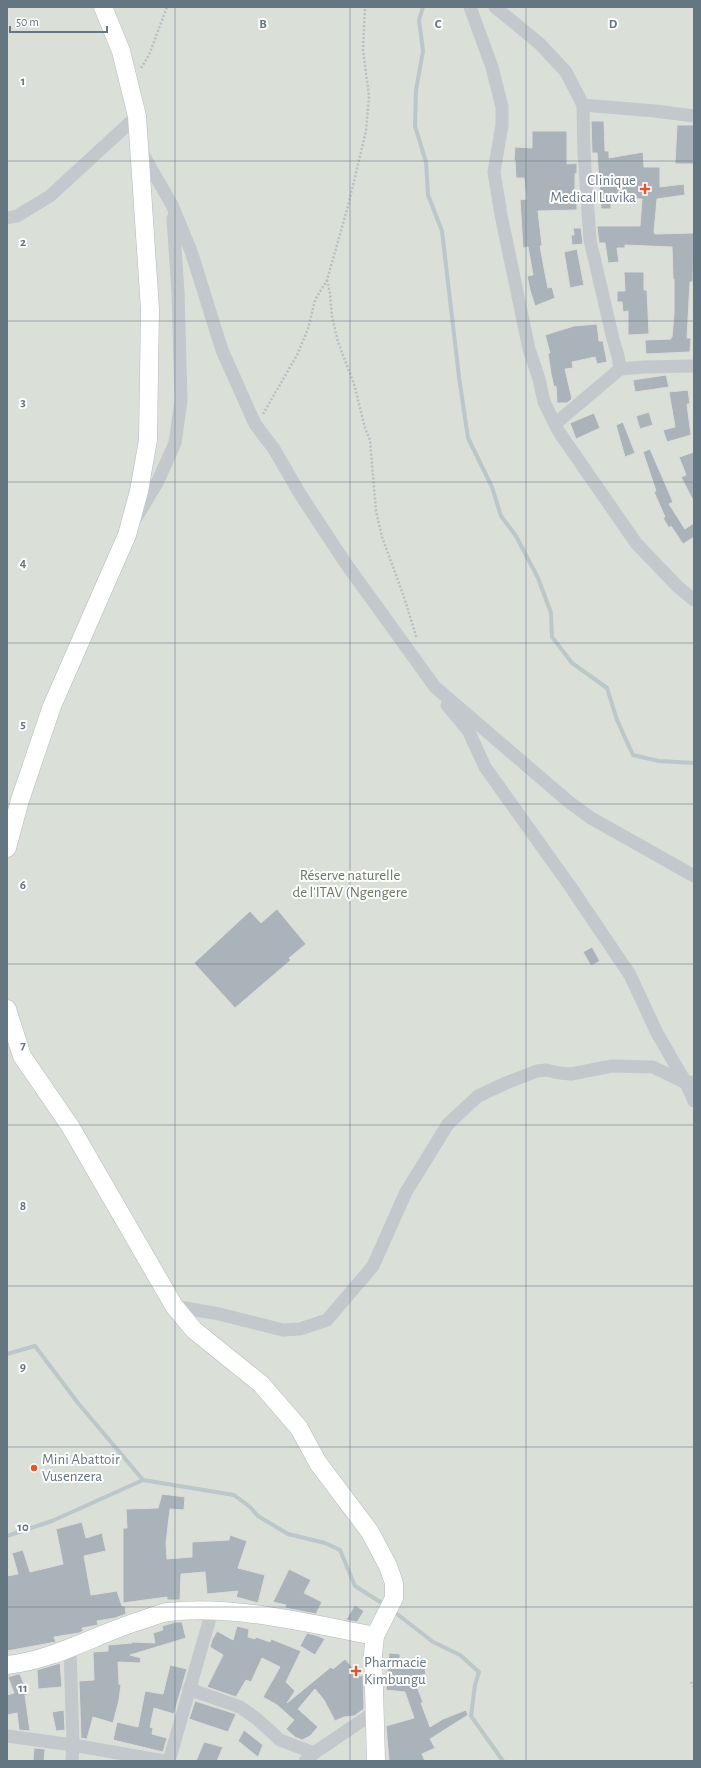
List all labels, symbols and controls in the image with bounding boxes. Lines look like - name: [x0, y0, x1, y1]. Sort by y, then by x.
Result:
- scale bar: [10, 8, 107, 34]
- text: 50 m: [16, 16, 39, 28]
- text: B: [259, 18, 267, 31]
- text: C: [435, 18, 442, 31]
- text: D: [609, 18, 618, 31]
- text: 1: [21, 75, 25, 88]
- place label: Clinique Medical Luvika: [550, 173, 636, 205]
- marker: Clinique Medical Luvika: [639, 183, 651, 195]
- text: 2: [20, 236, 26, 249]
- text: 3: [20, 396, 26, 409]
- text: 4: [20, 557, 27, 570]
- text: 5: [20, 718, 26, 731]
- park label: Réserve naturelle de l'ITAV (Ngengere: [292, 868, 408, 900]
- text: 6: [20, 879, 26, 892]
- text: 7: [20, 1039, 26, 1052]
- text: 8: [20, 1200, 26, 1213]
- text: 9: [20, 1361, 26, 1374]
- place label: Mini Abattoir Vusenzera: [42, 1452, 120, 1484]
- marker: Mini Abattoir Vusenzera: [29, 1463, 39, 1473]
- text: 10: [17, 1521, 29, 1534]
- place label: Pharmacie Kimbungu: [364, 1655, 427, 1687]
- marker: Pharmacie Kimbungu: [351, 1666, 361, 1676]
- text: 11: [18, 1682, 28, 1695]

